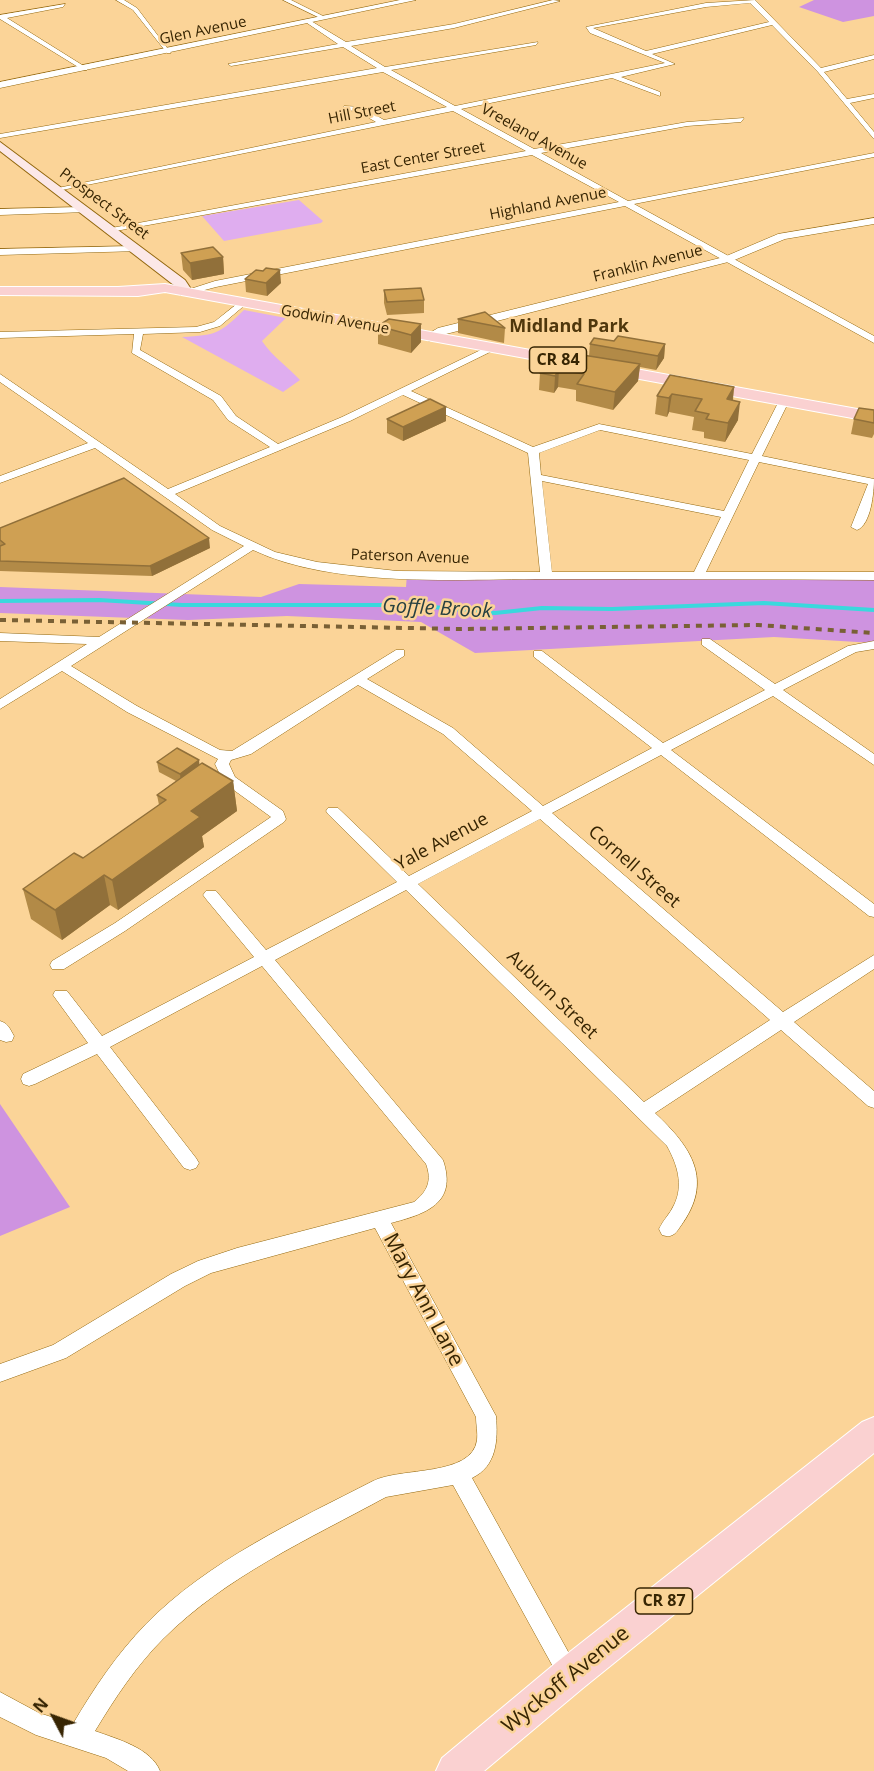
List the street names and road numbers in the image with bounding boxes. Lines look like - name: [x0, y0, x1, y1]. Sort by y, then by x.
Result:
- street label: Glen Avenue: [158, 13, 248, 49]
- street label: Hill Street: [327, 98, 397, 128]
- street label: Vreeland Avenue: [478, 100, 590, 174]
- street label: East Center Street: [359, 138, 487, 178]
- street label: Prospect Street: [56, 165, 152, 243]
- street label: Highland Avenue: [488, 184, 608, 224]
- street label: Franklin Avenue: [591, 242, 705, 286]
- street label: Godwin Avenue: [279, 302, 391, 338]
- road number: CR 84: [530, 347, 586, 373]
- street label: Paterson Avenue: [350, 546, 470, 568]
- street label: Yale Avenue: [392, 809, 492, 875]
- street label: Cornell Street: [584, 821, 684, 913]
- street label: Auburn Street: [502, 946, 602, 1044]
- street label: Mary Ann Lane: [377, 1229, 469, 1371]
- road number: CR 87: [636, 1588, 692, 1614]
- street label: Wyckoff Avenue: [497, 1621, 635, 1739]

